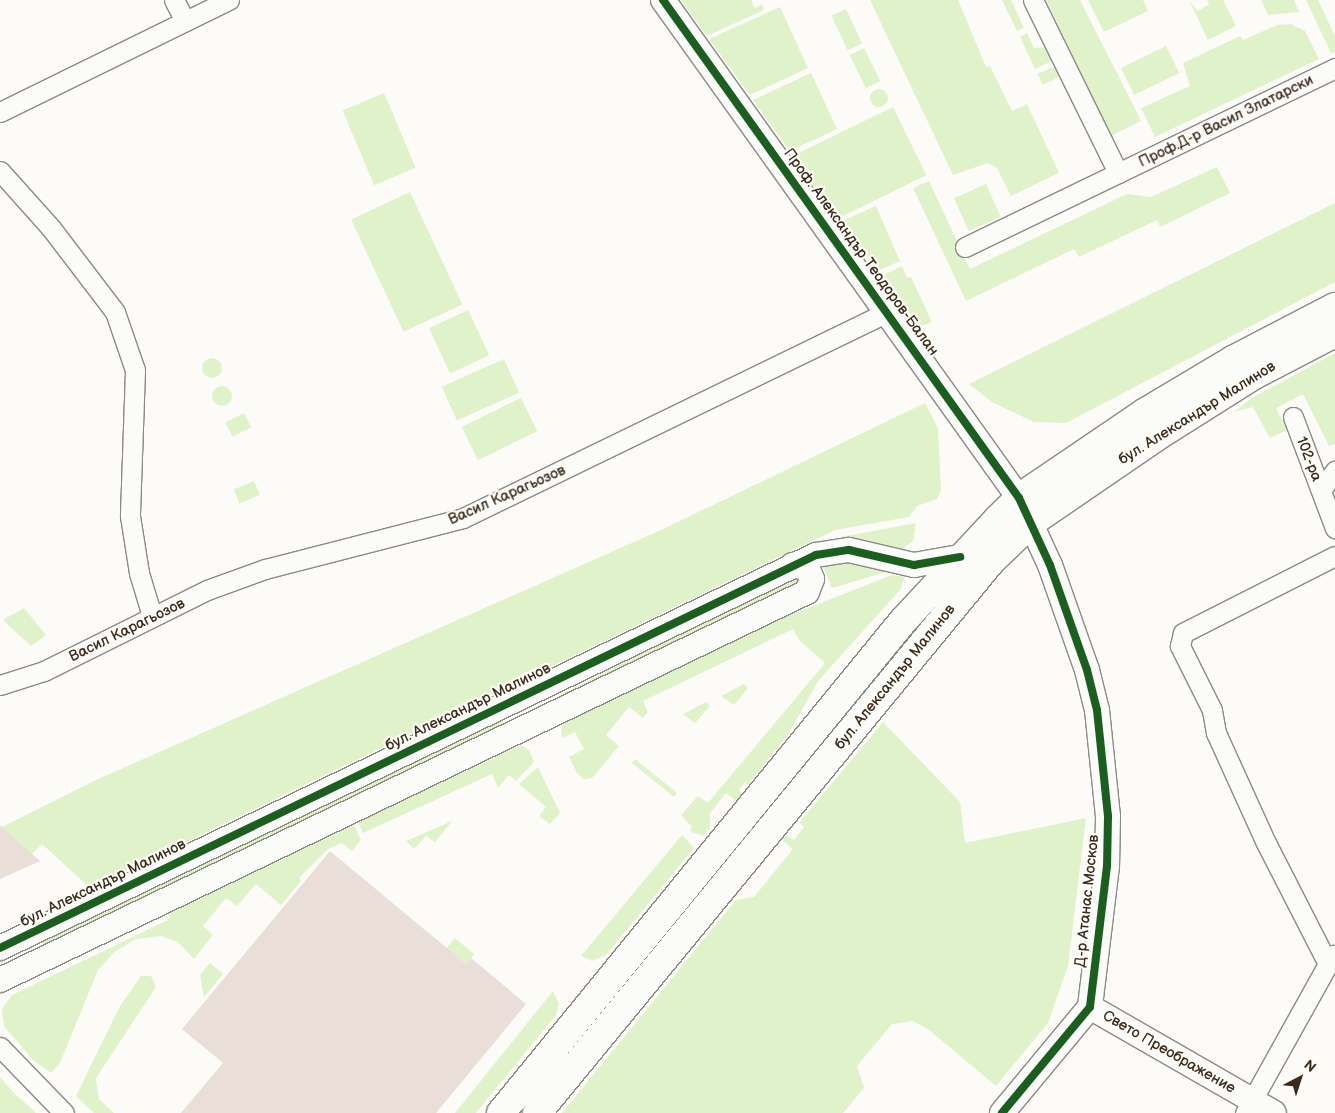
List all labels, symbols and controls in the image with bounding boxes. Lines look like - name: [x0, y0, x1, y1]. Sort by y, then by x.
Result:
- street label: Проф.Д-р Васил Златарски: [1136, 71, 1316, 171]
- street label: Проф. Александър Теодоров-Балан: [780, 145, 942, 359]
- street label: бул. Александър Малинов: [1115, 357, 1279, 469]
- street label: 102-ра: [1292, 434, 1326, 484]
- street label: Васил Карагьозов: [446, 461, 568, 529]
- street label: Васил Карагьозов: [66, 594, 188, 666]
- street label: бул. Александър Малинов: [831, 601, 959, 753]
- street label: бул. Александър Малинов: [382, 659, 554, 755]
- street label: Д-р Атанас Москов: [1071, 834, 1103, 968]
- street label: бул. Александър Малинов: [17, 835, 189, 931]
- street label: Свето Преображение: [1099, 1007, 1239, 1097]
- north arrow: [1275, 1053, 1325, 1103]
- text: N: [1300, 1056, 1319, 1076]

